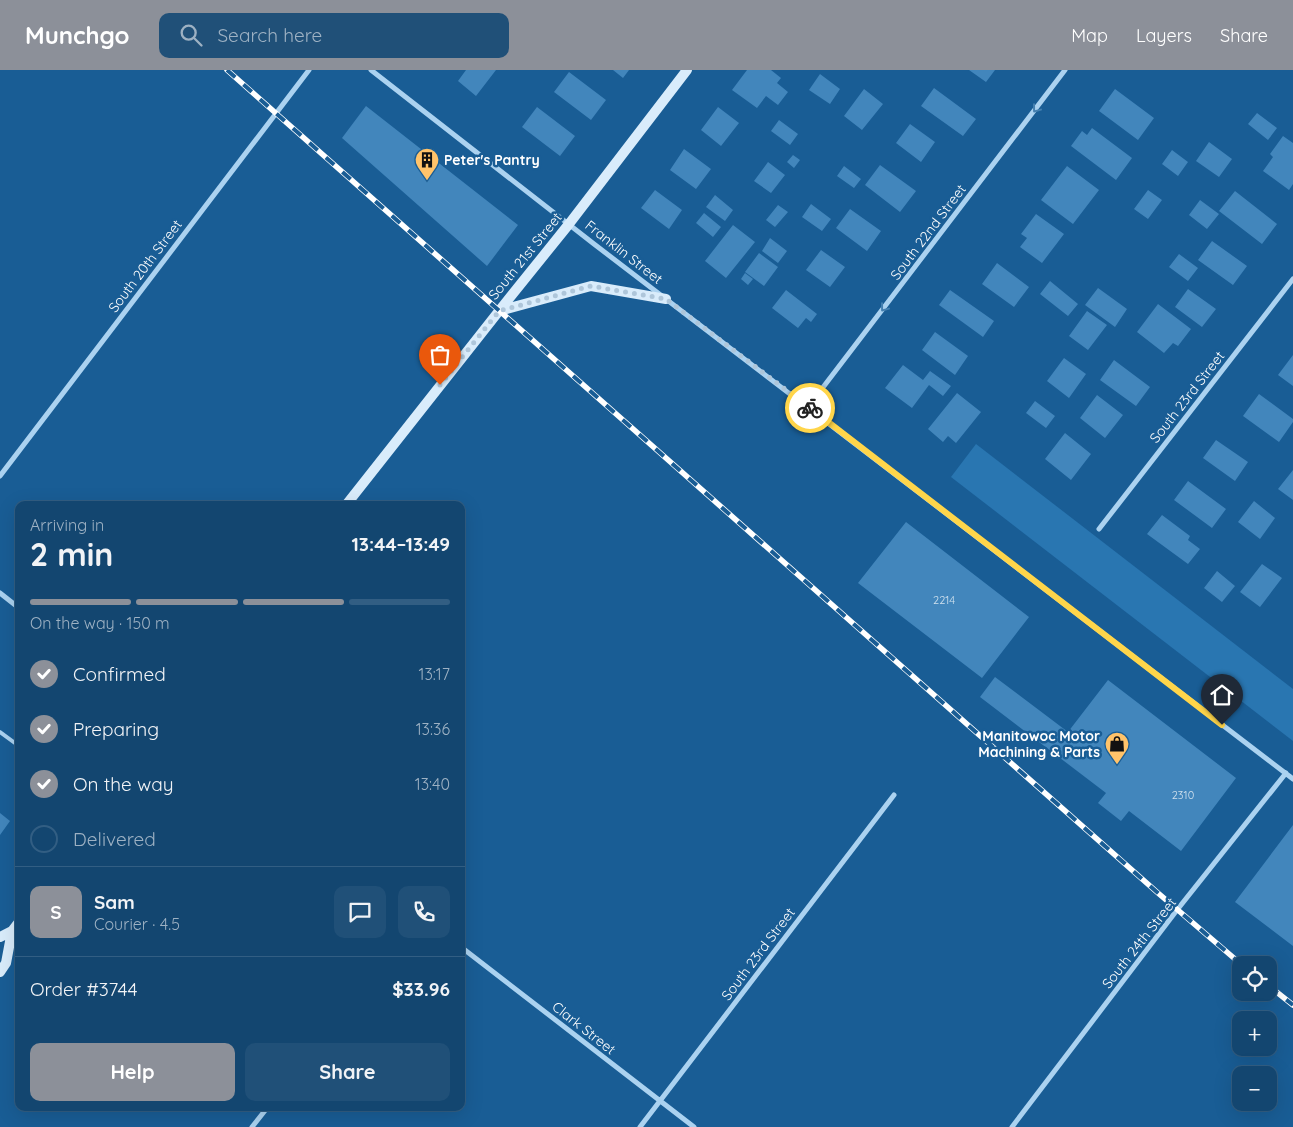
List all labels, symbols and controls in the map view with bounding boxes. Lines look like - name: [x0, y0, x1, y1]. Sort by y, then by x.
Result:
- search box: [159, 13, 509, 58]
- text: Munchgo: [25, 20, 129, 50]
- icon: search: [177, 21, 205, 49]
- text: Search here: [217, 23, 322, 47]
- text: Map: [1071, 24, 1108, 47]
- text: Layers: [1136, 24, 1192, 47]
- text: Share: [1220, 24, 1268, 47]
- one-way arrow: [1033, 103, 1041, 112]
- building icon: Peter's Pantry: [414, 147, 440, 181]
- place label: Peter's Pantry: [444, 151, 540, 169]
- street label: South 22nd Street: [886, 180, 970, 283]
- street label: South 21st Street: [484, 209, 566, 303]
- street label: South 20th Street: [104, 216, 186, 316]
- street label: Franklin Street: [582, 216, 667, 288]
- one-way arrow: [881, 302, 890, 311]
- pin: [419, 334, 461, 385]
- icon: bag: [426, 341, 454, 369]
- street label: South 23rd Street: [1146, 347, 1229, 446]
- courier: [785, 383, 835, 433]
- icon: bike: [796, 394, 824, 422]
- text: Arriving in: [30, 515, 104, 535]
- text: 13:44–13:49: [351, 532, 450, 556]
- text: 2 min: [30, 534, 113, 574]
- house number: 2214: [933, 593, 955, 607]
- text: On the way · 150 m: [30, 613, 170, 633]
- icon: check: [30, 660, 58, 688]
- text: Confirmed: [73, 662, 166, 686]
- text: 13:17: [419, 664, 450, 684]
- pin: [1201, 674, 1243, 725]
- icon: home: [1208, 681, 1236, 709]
- icon: check: [30, 715, 58, 743]
- text: Preparing: [73, 717, 159, 741]
- text: 13:36: [416, 719, 450, 739]
- place label: Manitowoc Motor Machining & Parts: [978, 727, 1100, 761]
- shop icon: Manitowoc Motor Machining & Parts: [1104, 731, 1130, 765]
- icon: check: [30, 770, 58, 798]
- text: On the way: [73, 772, 174, 796]
- text: 13:40: [415, 774, 450, 794]
- house number: 2310: [1172, 788, 1194, 802]
- text: Delivered: [73, 827, 156, 851]
- button: chat: [334, 886, 386, 938]
- button: phone: [398, 886, 450, 938]
- text: Sam: [94, 890, 135, 914]
- street label: South 24th Street: [1098, 894, 1180, 992]
- text: S: [50, 900, 62, 924]
- street label: South 23rd Street: [717, 904, 799, 1004]
- text: Courier · 4.5: [94, 914, 180, 934]
- map controls: [1232, 956, 1277, 1111]
- button: locate: [1232, 956, 1277, 1001]
- text: Order #3744: [30, 977, 138, 1001]
- text: $33.96: [392, 977, 450, 1001]
- street label: Clark Street: [549, 998, 620, 1059]
- button: +: [1232, 1011, 1277, 1056]
- button: Help: [30, 1043, 235, 1101]
- button: Share: [245, 1043, 450, 1101]
- button: −: [1232, 1066, 1277, 1111]

